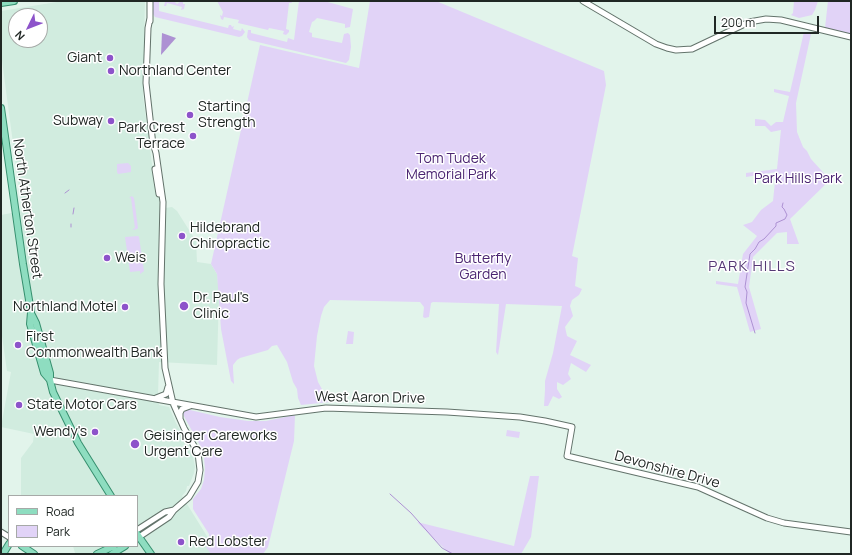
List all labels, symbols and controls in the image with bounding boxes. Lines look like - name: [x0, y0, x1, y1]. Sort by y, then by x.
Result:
- north arrow: [8, 8, 48, 48]
- scale bar: [716, 8, 821, 34]
- text: 200 m: [721, 14, 755, 31]
- text: N: [11, 28, 28, 44]
- place label: Giant: [67, 50, 102, 66]
- marker: Giant: [105, 53, 115, 63]
- place label: Northland Center: [119, 63, 231, 79]
- marker: Northland Center: [106, 66, 116, 76]
- place label: Starting Strength: [198, 99, 256, 132]
- marker: Starting Strength: [185, 110, 195, 120]
- place label: Subway: [53, 113, 103, 129]
- marker: Subway: [106, 116, 116, 126]
- place label: Park Crest Terrace: [118, 120, 185, 152]
- marker: Park Crest Terrace: [188, 131, 198, 141]
- street label: North Atherton Street: [9, 138, 45, 280]
- park label: Tom Tudek Memorial Park: [406, 151, 496, 184]
- park label: Park Hills Park: [754, 171, 842, 187]
- place label: Hildebrand Chiropractic: [190, 220, 270, 252]
- marker: Hildebrand Chiropractic: [177, 231, 187, 241]
- place label: Weis: [115, 250, 146, 266]
- park label: Butterfly Garden: [455, 251, 511, 284]
- marker: Weis: [102, 253, 112, 263]
- district label: PARK HILLS: [708, 258, 796, 276]
- place label: Dr. Paul's Clinic: [193, 290, 249, 322]
- place label: Northland Motel: [13, 299, 117, 315]
- marker: Dr. Paul's Clinic: [178, 300, 190, 312]
- marker: Northland Motel: [120, 302, 130, 312]
- place label: First Commonwealth Bank: [26, 329, 162, 362]
- marker: First Commonwealth Bank: [13, 340, 23, 350]
- street label: West Aaron Drive: [315, 389, 425, 407]
- place label: State Motor Cars: [27, 397, 137, 413]
- marker: State Motor Cars: [14, 400, 24, 410]
- place label: Wendy's: [34, 424, 87, 440]
- marker: Wendy's: [90, 427, 100, 437]
- place label: Geisinger Careworks Urgent Care: [144, 428, 277, 460]
- marker: Geisinger Careworks Urgent Care: [129, 438, 141, 450]
- street label: Devonshire Drive: [613, 448, 721, 492]
- legend: [8, 495, 138, 547]
- text: Road: [46, 503, 74, 520]
- text: Park: [46, 523, 70, 540]
- place label: Red Lobster: [189, 534, 267, 550]
- marker: Red Lobster: [176, 537, 186, 547]

